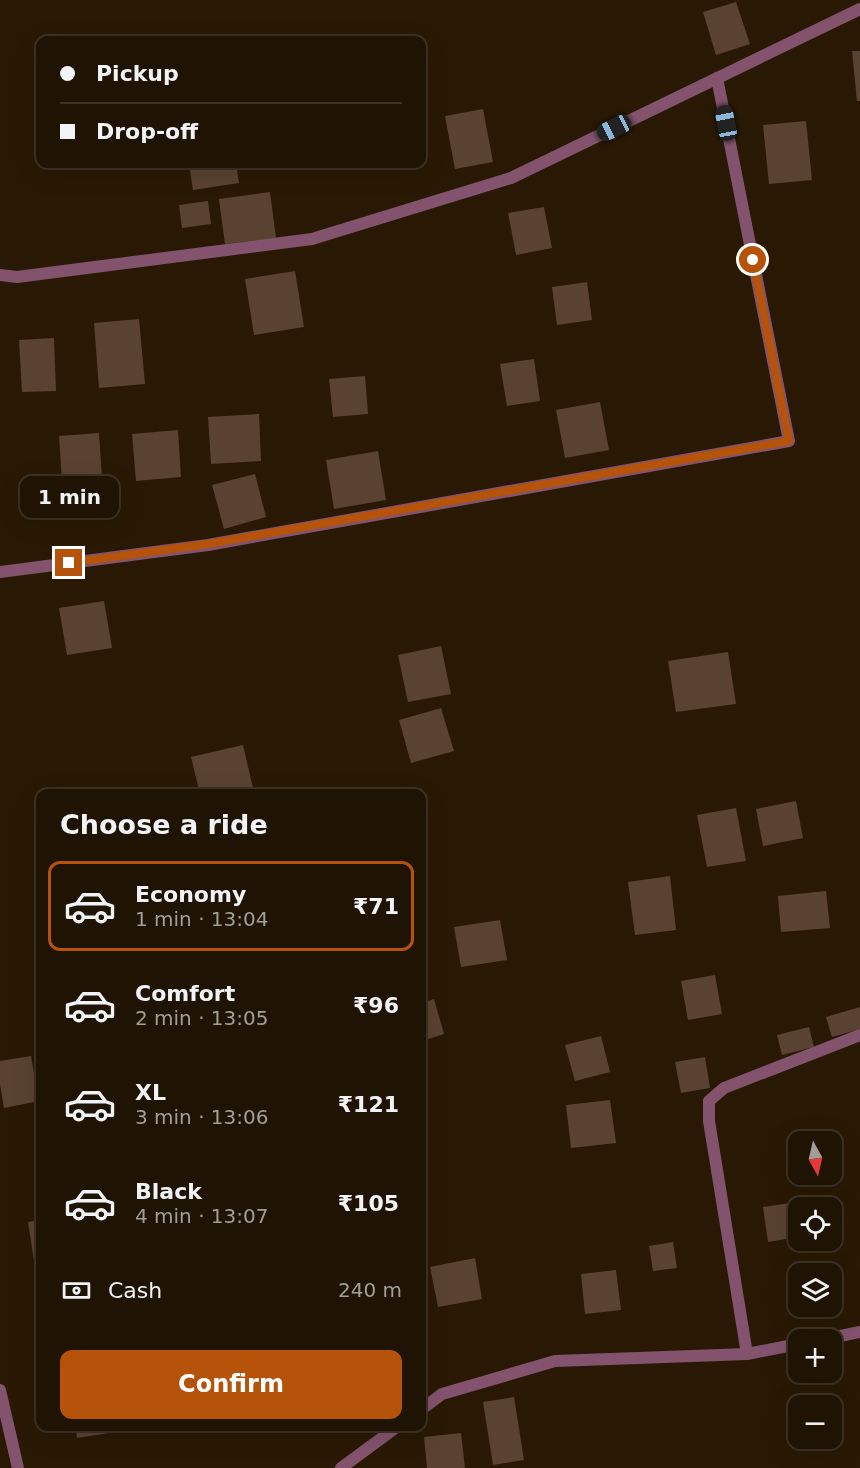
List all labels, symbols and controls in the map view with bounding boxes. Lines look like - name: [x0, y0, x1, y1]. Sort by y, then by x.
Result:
- text: Pickup: [96, 61, 179, 86]
- car: [714, 104, 738, 142]
- car: [594, 112, 634, 144]
- text: Drop-off: [96, 119, 198, 144]
- route start: [739, 246, 766, 273]
- callout: 1 min: [20, 476, 118, 518]
- text: 1 min: [38, 485, 101, 509]
- route end: [55, 549, 82, 576]
- text: Choose a ride: [60, 809, 268, 840]
- icon: car: [63, 879, 117, 933]
- text: Economy: [135, 882, 246, 907]
- text: ₹71: [353, 894, 399, 919]
- text: 1 min · 13:04: [135, 907, 269, 931]
- icon: car: [63, 978, 117, 1032]
- text: Comfort: [135, 981, 235, 1006]
- text: ₹96: [353, 993, 399, 1018]
- text: 2 min · 13:05: [135, 1006, 269, 1030]
- icon: car: [63, 1077, 117, 1131]
- text: XL: [135, 1080, 166, 1105]
- text: ₹121: [338, 1092, 399, 1117]
- text: 3 min · 13:06: [135, 1105, 269, 1129]
- north arrow: [788, 1131, 842, 1185]
- map controls: [788, 1131, 842, 1449]
- icon: car: [63, 1176, 117, 1230]
- text: Black: [135, 1179, 202, 1204]
- text: ₹105: [338, 1191, 399, 1216]
- button: locate: [788, 1197, 842, 1251]
- text: 4 min · 13:07: [135, 1204, 269, 1228]
- button: layers: [788, 1263, 842, 1317]
- icon: cash: [60, 1274, 93, 1307]
- text: Cash: [108, 1278, 162, 1303]
- text: 240 m: [338, 1278, 402, 1302]
- button: +: [788, 1329, 842, 1383]
- button: Confirm: [60, 1350, 402, 1419]
- button: −: [788, 1395, 842, 1449]

